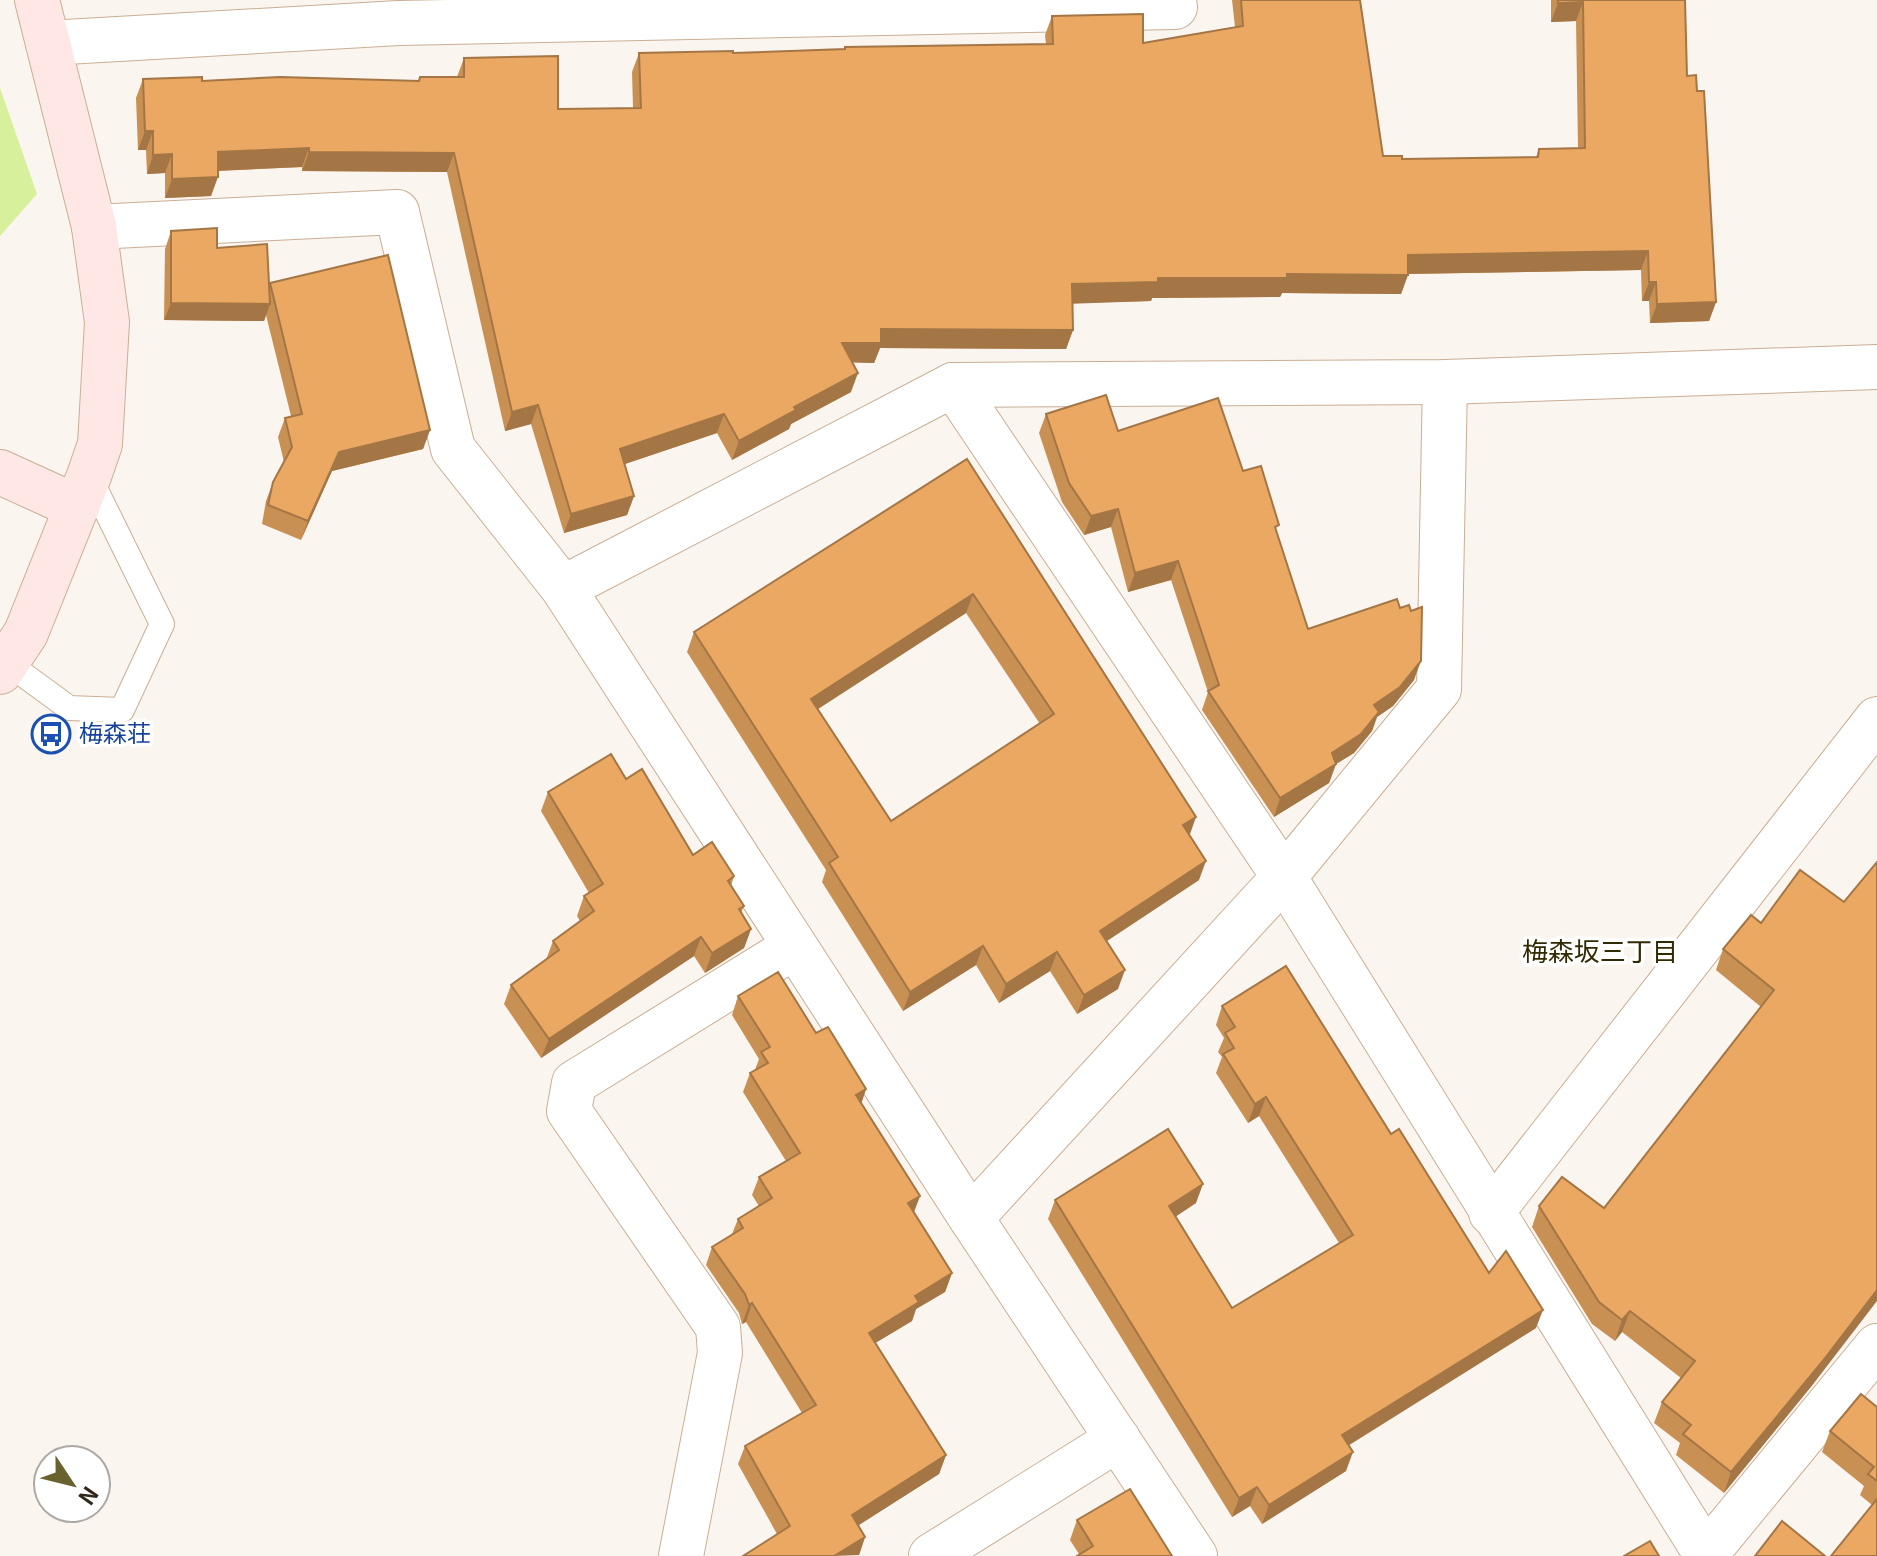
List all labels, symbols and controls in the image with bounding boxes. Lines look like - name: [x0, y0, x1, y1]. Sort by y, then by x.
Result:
- bus stop icon: 梅森荘: [30, 713, 72, 755]
- place label: 梅森荘: [79, 714, 151, 749]
- district label: 梅森坂三丁目: [1522, 931, 1678, 968]
- north arrow: [32, 1444, 112, 1524]
- text: N: [72, 1481, 108, 1513]

